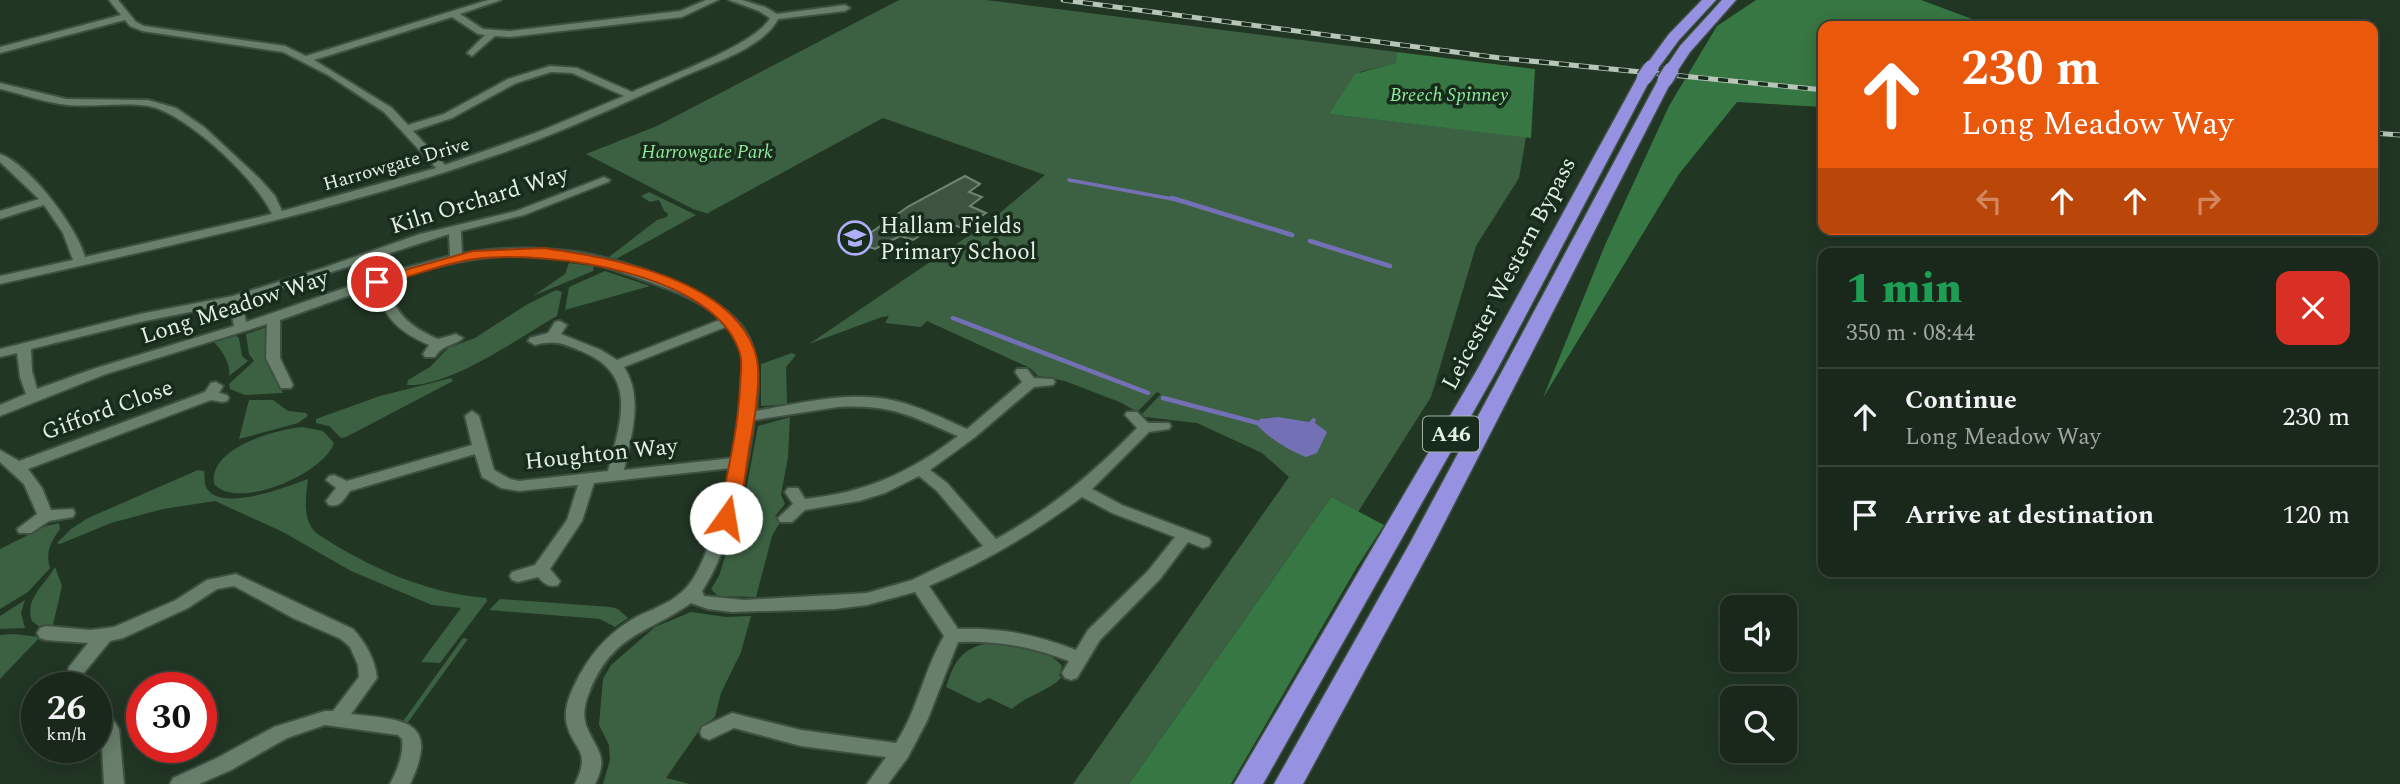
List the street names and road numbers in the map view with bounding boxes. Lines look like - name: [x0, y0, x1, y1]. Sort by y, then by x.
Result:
- street label: Harrowgate Drive: [320, 130, 473, 199]
- street label: Leicester Western Bypass: [1433, 151, 1586, 397]
- street label: Kiln Orchard Way: [386, 156, 574, 244]
- street label: Long Meadow Way: [136, 260, 334, 354]
- street label: Gifford Close: [37, 370, 178, 450]
- road number: A46: [1423, 416, 1479, 452]
- street label: Houghton Way: [523, 429, 680, 480]

